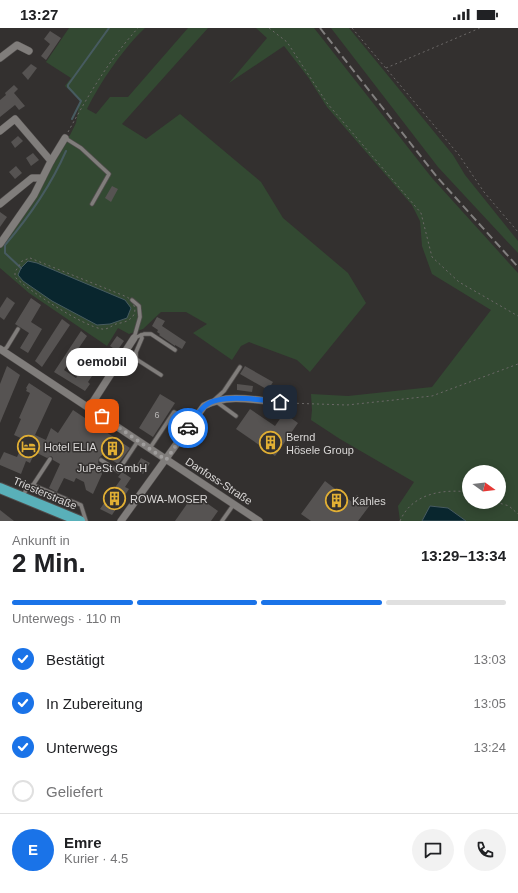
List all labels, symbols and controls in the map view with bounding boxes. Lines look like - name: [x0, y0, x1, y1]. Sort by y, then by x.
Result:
- text: 13:27: [20, 6, 58, 23]
- callout: oemobil: [66, 348, 138, 376]
- text: oemobil: [77, 354, 127, 369]
- pin: [263, 385, 297, 419]
- icon: home: [269, 391, 291, 413]
- pin: [85, 399, 119, 433]
- icon: bag: [91, 405, 113, 427]
- courier: [168, 408, 208, 448]
- house number: 6: [154, 410, 160, 420]
- icon: car: [177, 417, 199, 439]
- building icon: Bernd Hösele Group: [257, 430, 283, 456]
- place label: Bernd Hösele Group: [286, 431, 354, 456]
- hotel icon: Hotel ELIA: [16, 434, 42, 460]
- building icon: JuPeSt GmbH: [99, 435, 125, 461]
- place label: Hotel ELIA: [44, 441, 97, 453]
- street label: Danfoss-Straße: [183, 455, 255, 507]
- place label: JuPeSt GmbH: [77, 462, 147, 474]
- north arrow: [462, 465, 506, 509]
- map controls: [462, 465, 506, 509]
- street label: Triesterstraße: [11, 474, 79, 512]
- building icon: ROWA-MOSER: [102, 486, 128, 512]
- building icon: Kahles: [323, 488, 349, 514]
- place label: ROWA-MOSER: [130, 493, 208, 505]
- place label: Kahles: [352, 495, 386, 507]
- text: Ankunft in: [12, 533, 70, 548]
- text: 13:29–13:34: [421, 547, 506, 564]
- text: 2 Min.: [12, 548, 86, 578]
- text: Unterwegs · 110 m: [12, 611, 121, 626]
- icon: check: [12, 648, 34, 670]
- text: Bestätigt: [46, 651, 104, 668]
- text: 13:03: [473, 652, 506, 667]
- icon: check: [12, 692, 34, 714]
- text: In Zubereitung: [46, 695, 143, 712]
- text: 13:05: [473, 696, 506, 711]
- icon: check: [12, 736, 34, 758]
- text: Unterwegs: [46, 739, 118, 756]
- text: 13:24: [473, 740, 506, 755]
- text: Geliefert: [46, 783, 103, 800]
- button: chat: [412, 829, 454, 871]
- button: phone: [464, 829, 506, 871]
- text: Emre: [64, 834, 102, 851]
- text: E: [28, 841, 38, 858]
- text: Kurier · 4.5: [64, 851, 128, 866]

